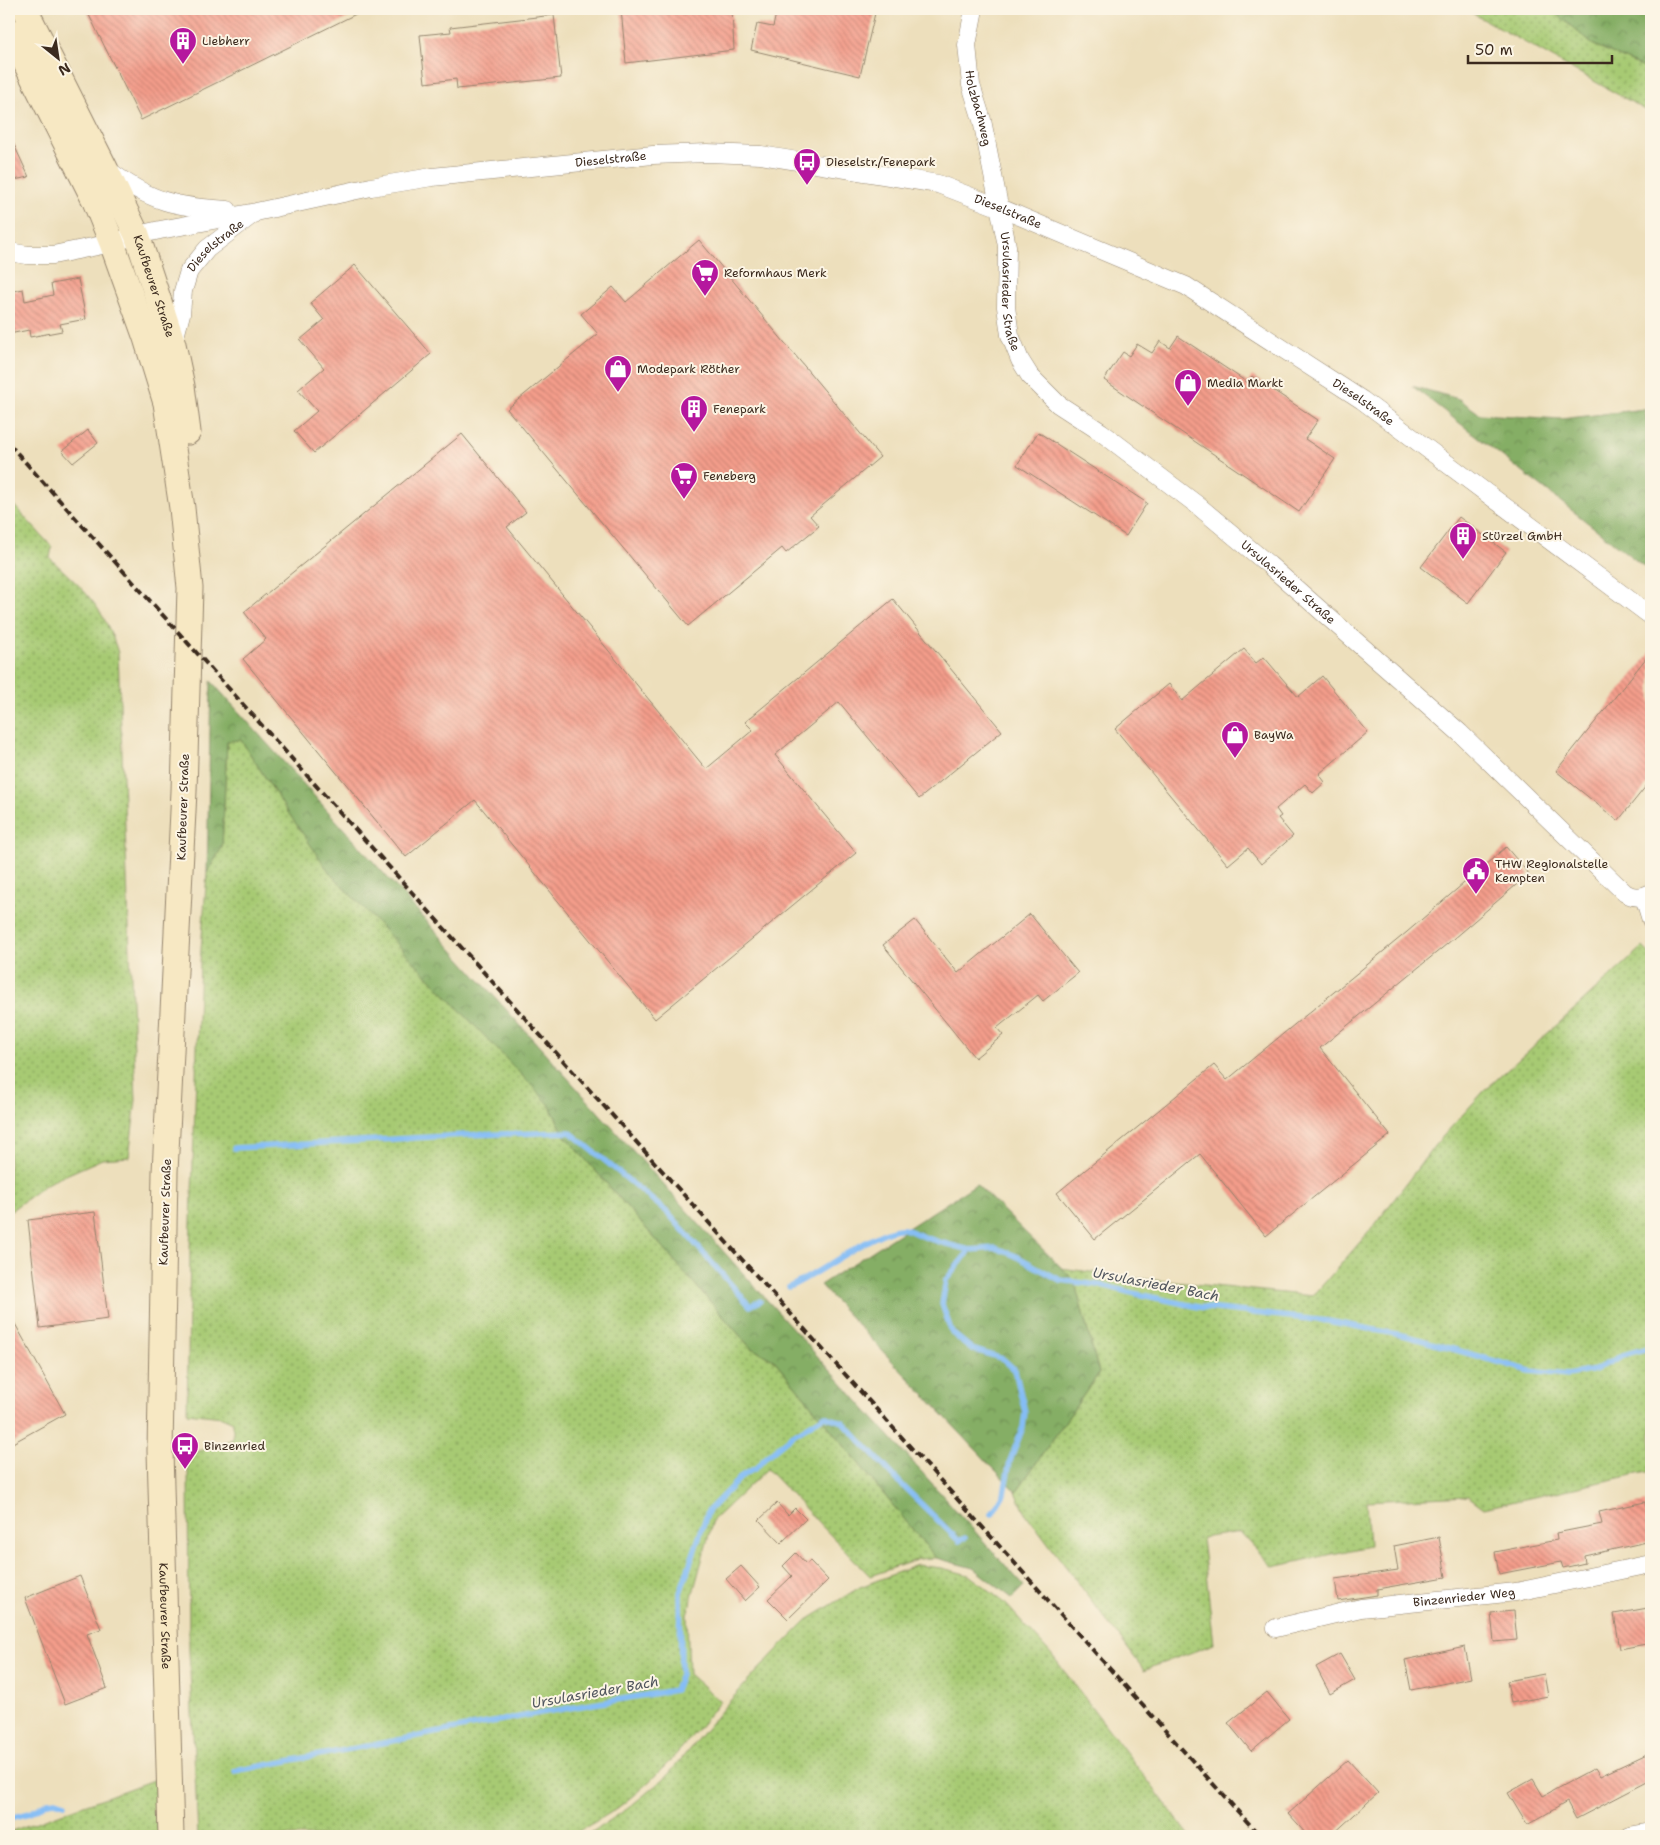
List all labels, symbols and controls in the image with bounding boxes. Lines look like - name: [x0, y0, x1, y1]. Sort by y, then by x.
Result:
- building icon: Liebherr: [168, 26, 198, 65]
- north arrow: [32, 32, 82, 82]
- scale bar: [1468, 32, 1611, 64]
- place label: Liebherr: [202, 33, 250, 49]
- text: 50 m: [1475, 40, 1513, 60]
- text: N: [55, 59, 74, 80]
- street label: Holzbachweg: [962, 69, 995, 148]
- bus stop icon: Dieselstr./Fenepark: [792, 147, 822, 186]
- street label: Dieselstraße: [574, 148, 647, 171]
- place label: Dieselstr./Fenepark: [826, 154, 936, 170]
- street label: Dieselstraße: [972, 191, 1044, 233]
- street label: Dieselstraße: [184, 216, 247, 275]
- street label: Ursulasrieder Straße: [996, 231, 1024, 354]
- street label: Kaufbeurer Straße: [129, 233, 178, 340]
- supermarket icon: Reformhaus Merk: [690, 258, 720, 297]
- place label: Reformhaus Merk: [724, 265, 827, 281]
- shop icon: Modepark Röther: [603, 354, 633, 393]
- place label: Modepark Röther: [637, 361, 740, 377]
- shop icon: Media Markt: [1173, 368, 1203, 407]
- place label: Media Markt: [1207, 375, 1283, 391]
- street label: Dieselstraße: [1329, 375, 1397, 429]
- building icon: Fenepark: [679, 394, 709, 433]
- place label: Fenepark: [713, 401, 766, 417]
- supermarket icon: Feneberg: [669, 461, 699, 500]
- place label: Feneberg: [703, 468, 756, 484]
- building icon: Stürzel GmbH: [1448, 521, 1478, 560]
- place label: Stürzel GmbH: [1482, 528, 1562, 544]
- street label: Ursulasrieder Straße: [1237, 537, 1339, 628]
- shop icon: BayWa: [1220, 720, 1250, 759]
- place label: BayWa: [1254, 727, 1294, 743]
- street label: Kaufbeurer Straße: [173, 753, 193, 861]
- public building icon: THW Regionalstelle Kempten: [1461, 856, 1491, 895]
- place label: THW Regionalstelle Kempten: [1495, 856, 1608, 886]
- street label: Kaufbeurer Straße: [155, 1158, 175, 1266]
- water label: Ursulasrieder Bach: [1091, 1263, 1221, 1305]
- bus stop icon: Binzenried: [170, 1431, 200, 1470]
- place label: Binzenried: [204, 1438, 265, 1454]
- street label: Kaufbeurer Straße: [155, 1562, 174, 1670]
- street label: Binzenrieder Weg: [1412, 1584, 1516, 1611]
- water label: Ursulasrieder Bach: [530, 1672, 660, 1712]

